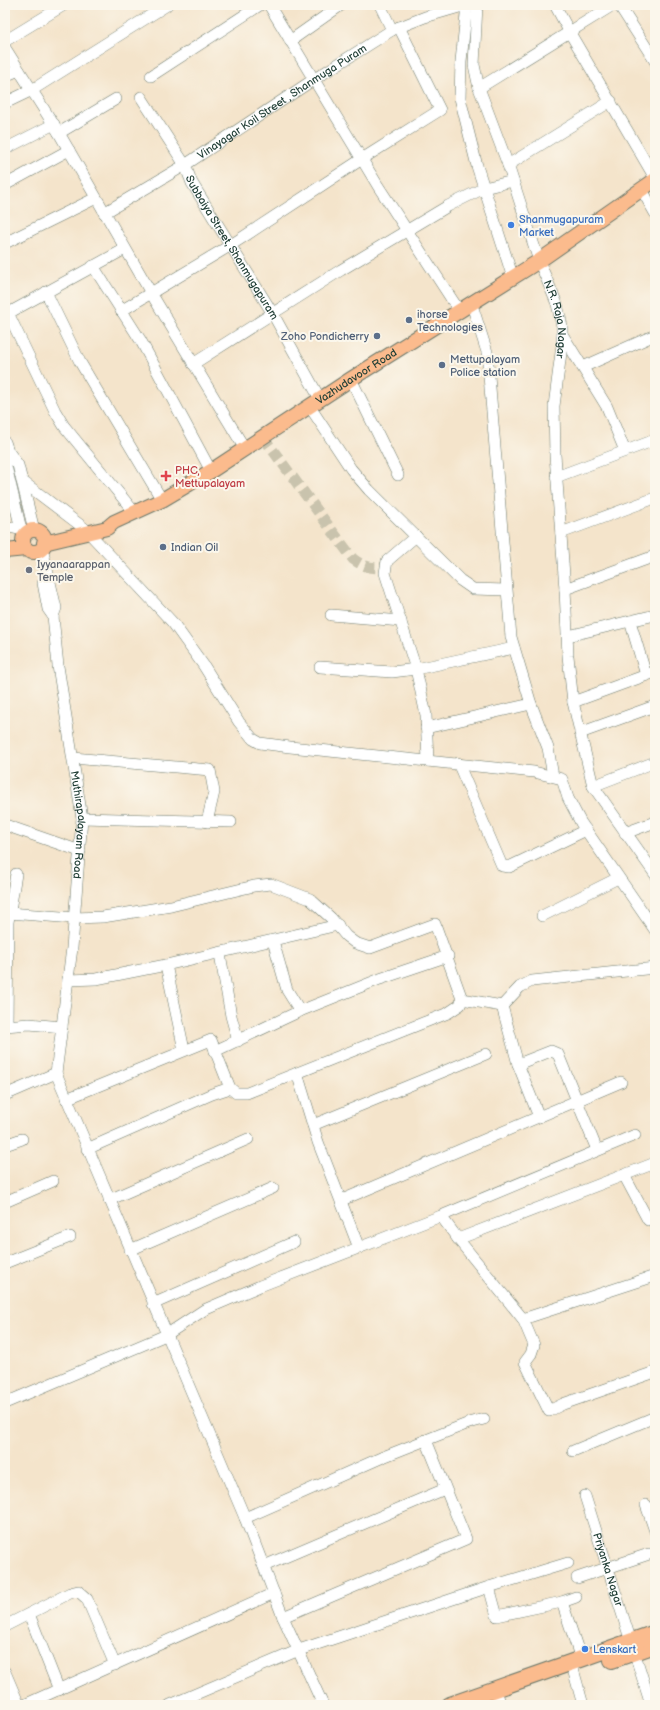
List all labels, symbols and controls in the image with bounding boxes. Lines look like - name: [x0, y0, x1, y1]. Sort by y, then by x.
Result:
- street label: Vinayagar Koil Street , Shanmuga Puram: [195, 42, 369, 162]
- street label: Subbaiya Street, Shanmugapuram: [183, 173, 281, 322]
- place label: Shanmugapuram Market: [519, 213, 603, 239]
- marker: Shanmugapuram Market: [506, 220, 516, 230]
- street label: N.R. Raja Nagar: [541, 278, 568, 360]
- place label: ihorse Technologies: [417, 308, 483, 334]
- marker: ihorse Technologies: [404, 315, 414, 325]
- place label: Zoho Pondicherry: [280, 330, 369, 343]
- marker: Zoho Pondicherry: [372, 331, 382, 341]
- street label: Vazhudavoor Road: [313, 346, 399, 407]
- place label: Mettupalayam Police station: [450, 353, 520, 379]
- marker: Mettupalayam Police station: [437, 360, 447, 370]
- place label: PHC, Mettupalayam: [175, 464, 245, 490]
- marker: PHC, Mettupalayam: [160, 470, 172, 482]
- place label: Indian Oil: [171, 541, 218, 554]
- marker: Indian Oil: [158, 542, 168, 552]
- place label: Iyyanaarappan Temple: [37, 558, 110, 584]
- marker: Iyyanaarappan Temple: [24, 565, 34, 575]
- street label: Muthirapalayam Road: [68, 770, 88, 879]
- street label: Priyanka Nagar: [590, 1531, 626, 1609]
- place label: Lenskart: [593, 1643, 637, 1656]
- marker: Lenskart: [580, 1644, 590, 1654]

